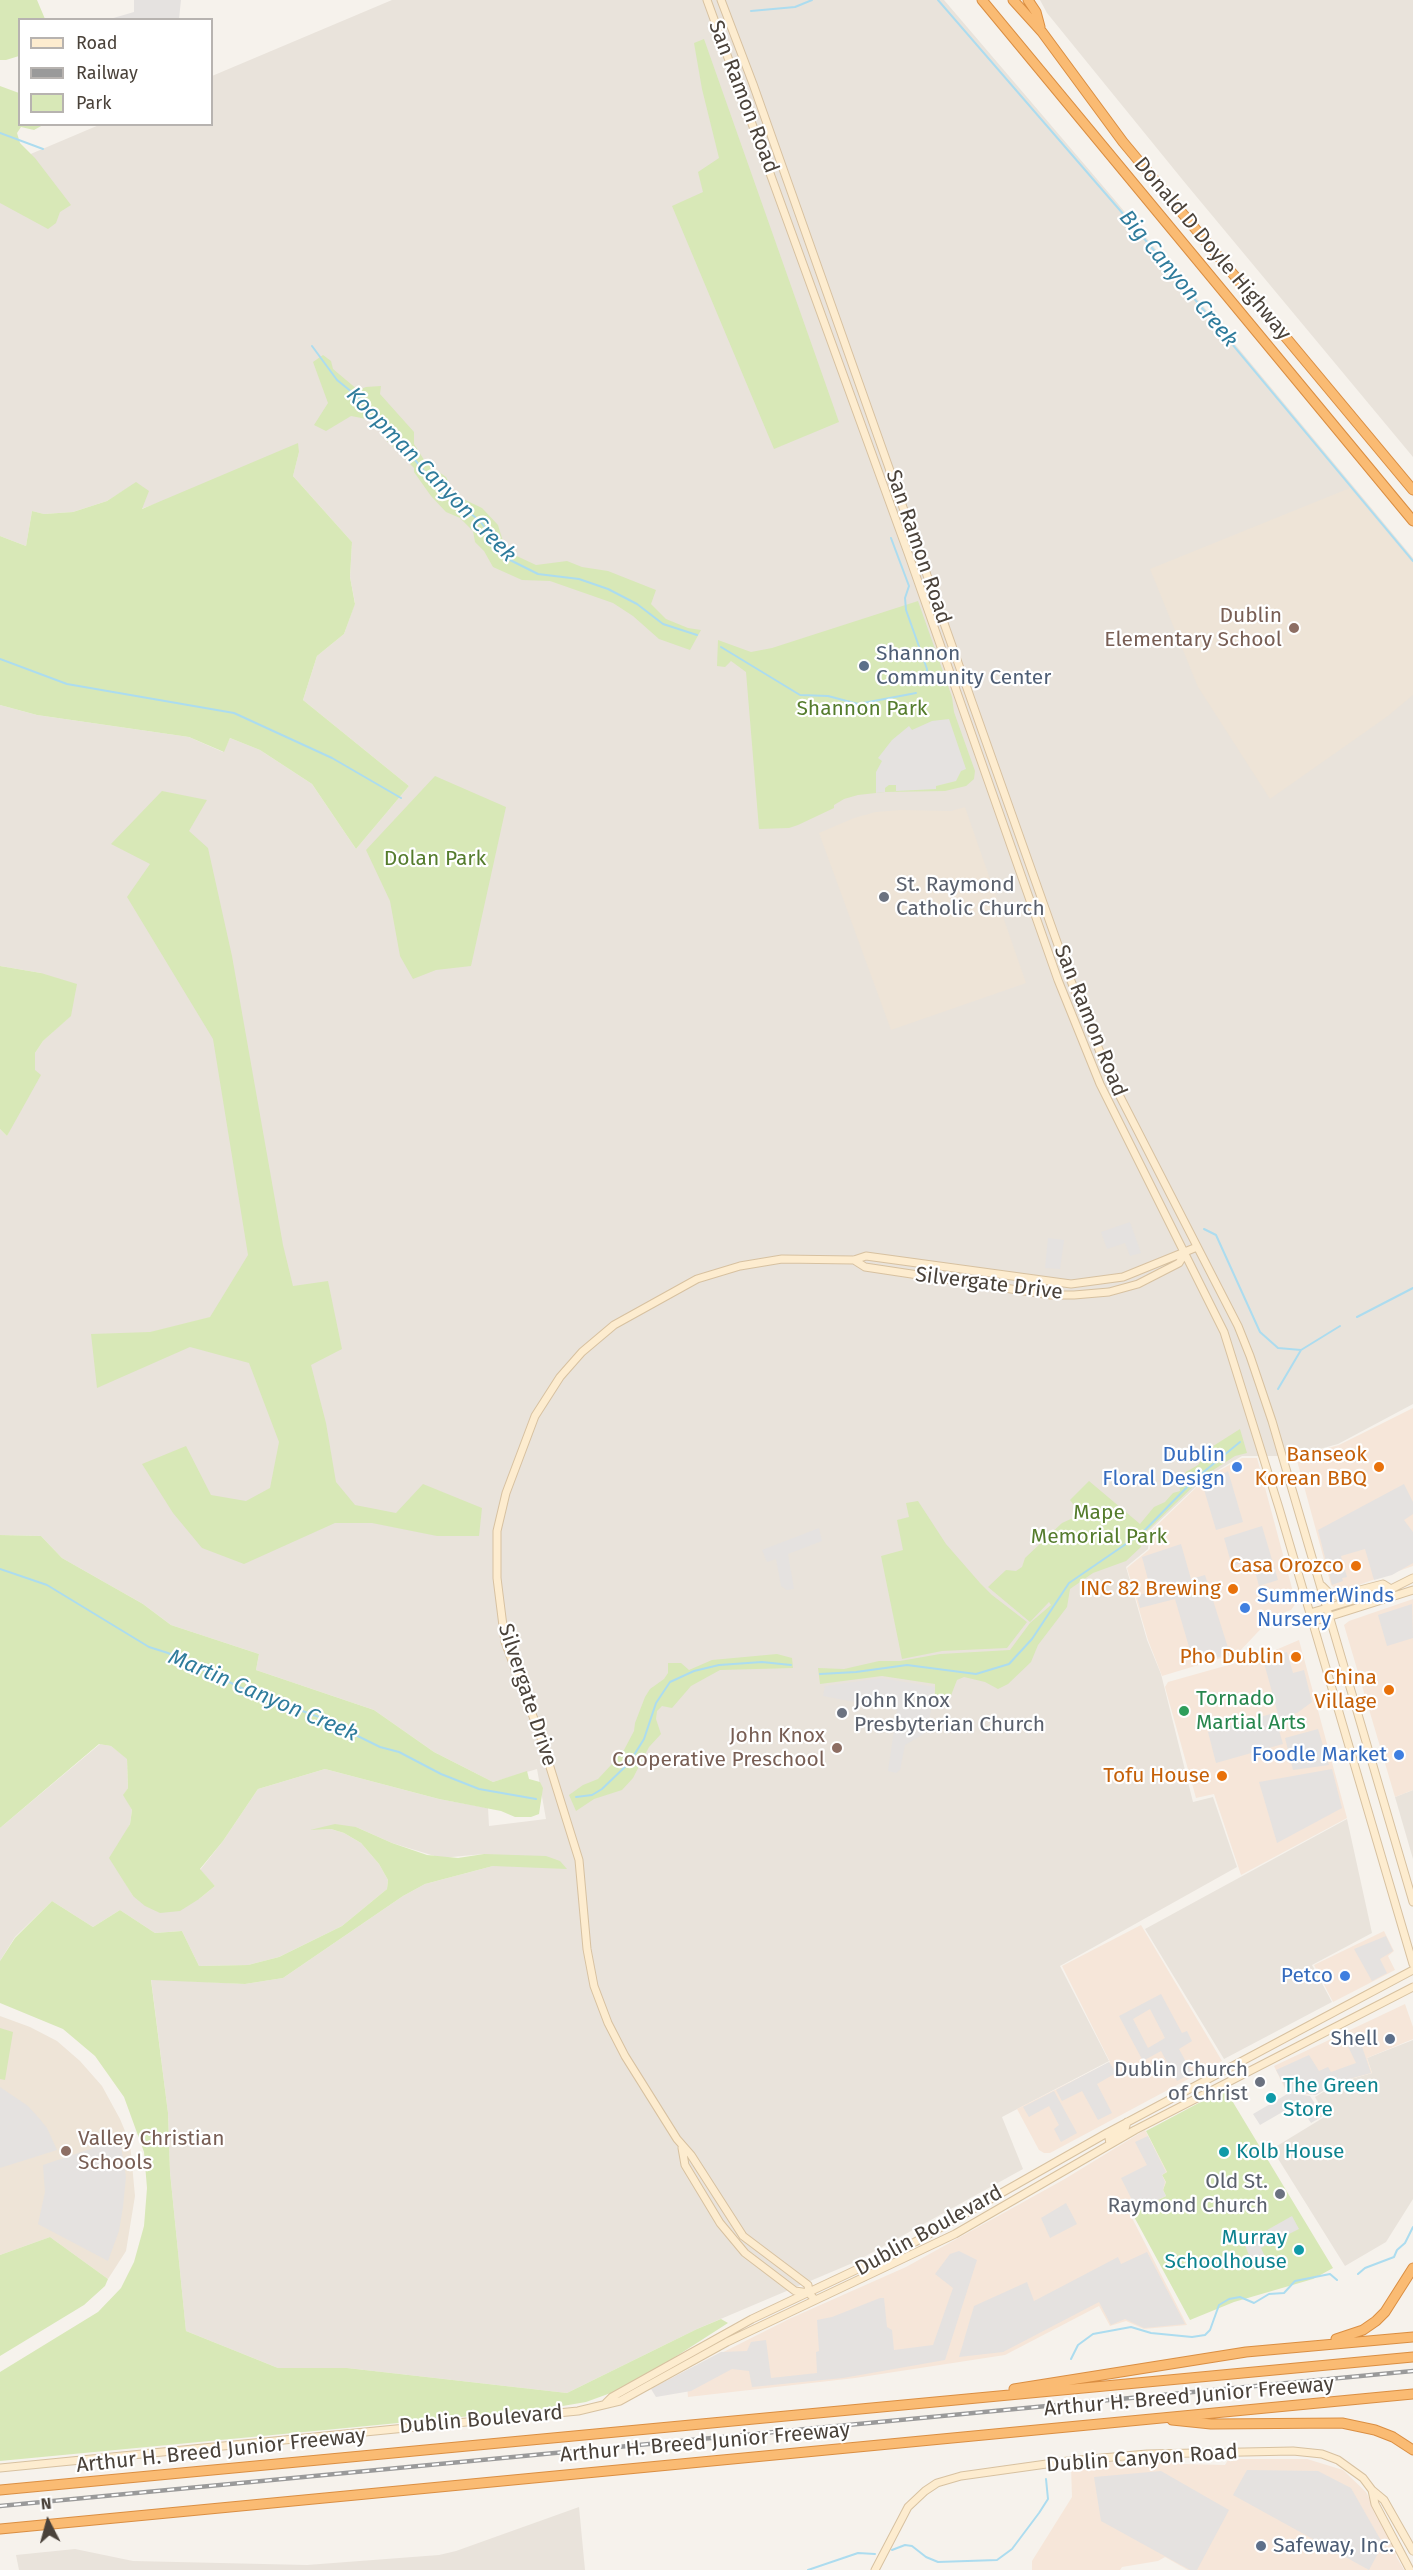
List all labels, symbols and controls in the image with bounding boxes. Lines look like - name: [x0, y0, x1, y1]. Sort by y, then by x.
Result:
- street label: San Ramon Road: [702, 17, 784, 177]
- legend: [18, 18, 213, 126]
- text: Road: [76, 32, 118, 54]
- text: Railway: [76, 62, 138, 84]
- text: Park: [76, 92, 111, 114]
- street label: Donald D Doyle Highway: [1128, 152, 1296, 346]
- water label: Big Canyon Creek: [1113, 205, 1243, 353]
- water label: Koopman Canyon Creek: [340, 382, 522, 568]
- street label: San Ramon Road: [880, 467, 956, 627]
- place label: Dublin Elementary School: [1104, 603, 1282, 653]
- marker: Dublin Elementary School: [1287, 621, 1301, 635]
- place label: Shannon Community Center: [876, 641, 1051, 691]
- marker: Shannon Community Center: [857, 659, 871, 673]
- park label: Shannon Park: [796, 696, 928, 722]
- park label: Dolan Park: [384, 846, 486, 872]
- place label: St. Raymond Catholic Church: [896, 872, 1045, 922]
- marker: St. Raymond Catholic Church: [877, 890, 891, 904]
- street label: San Ramon Road: [1048, 942, 1132, 1100]
- street label: Silvergate Drive: [914, 1262, 1064, 1306]
- place label: Dublin Floral Design: [1102, 1442, 1225, 1492]
- place label: Banseok Korean BBQ: [1255, 1442, 1367, 1492]
- marker: Dublin Floral Design: [1230, 1460, 1244, 1474]
- marker: Banseok Korean BBQ: [1372, 1460, 1386, 1474]
- park label: Mape Memorial Park: [1031, 1500, 1167, 1550]
- place label: Casa Orozco: [1230, 1553, 1344, 1579]
- marker: Casa Orozco: [1349, 1559, 1363, 1573]
- place label: INC 82 Brewing: [1080, 1576, 1221, 1602]
- marker: INC 82 Brewing: [1226, 1582, 1240, 1596]
- place label: SummerWinds Nursery: [1257, 1583, 1394, 1633]
- marker: SummerWinds Nursery: [1238, 1601, 1252, 1615]
- street label: Silvergate Drive: [492, 1621, 562, 1769]
- water label: Martin Canyon Creek: [164, 1644, 362, 1748]
- place label: Pho Dublin: [1179, 1644, 1284, 1670]
- marker: Pho Dublin: [1289, 1650, 1303, 1664]
- place label: China Village: [1314, 1665, 1377, 1715]
- marker: China Village: [1382, 1683, 1396, 1697]
- place label: Tornado Martial Arts: [1196, 1686, 1306, 1736]
- place label: John Knox Presbyterian Church: [854, 1688, 1045, 1738]
- marker: Tornado Martial Arts: [1177, 1704, 1191, 1718]
- marker: John Knox Presbyterian Church: [835, 1706, 849, 1720]
- place label: John Knox Cooperative Preschool: [612, 1723, 825, 1773]
- marker: John Knox Cooperative Preschool: [830, 1741, 844, 1755]
- place label: Foodle Market: [1252, 1742, 1387, 1768]
- marker: Foodle Market: [1392, 1748, 1406, 1762]
- place label: Tofu House: [1103, 1763, 1210, 1789]
- marker: Tofu House: [1215, 1769, 1229, 1783]
- place label: Petco: [1281, 1963, 1333, 1989]
- marker: Petco: [1338, 1969, 1352, 1983]
- place label: Shell: [1330, 2026, 1378, 2052]
- marker: Shell: [1383, 2032, 1397, 2046]
- place label: Dublin Church of Christ: [1114, 2057, 1248, 2107]
- place label: The Green Store: [1283, 2073, 1379, 2123]
- marker: Dublin Church of Christ: [1253, 2075, 1267, 2089]
- marker: The Green Store: [1264, 2091, 1278, 2105]
- place label: Valley Christian Schools: [78, 2126, 224, 2176]
- place label: Kolb House: [1236, 2139, 1345, 2165]
- marker: Valley Christian Schools: [59, 2144, 73, 2158]
- marker: Kolb House: [1217, 2145, 1231, 2159]
- place label: Old St. Raymond Church: [1107, 2169, 1268, 2219]
- street label: Dublin Boulevard: [851, 2180, 1007, 2282]
- marker: Old St. Raymond Church: [1273, 2187, 1287, 2201]
- place label: Murray Schoolhouse: [1164, 2225, 1287, 2275]
- marker: Murray Schoolhouse: [1292, 2243, 1306, 2257]
- street label: Arthur H. Breed Junior Freeway: [1043, 2372, 1335, 2422]
- street label: Dublin Boulevard: [398, 2400, 564, 2440]
- street label: Arthur H. Breed Junior Freeway: [559, 2418, 851, 2468]
- street label: Arthur H. Breed Junior Freeway: [75, 2423, 367, 2479]
- street label: Dublin Canyon Road: [1045, 2440, 1239, 2478]
- north arrow: [18, 2492, 78, 2552]
- text: N: [40, 2494, 52, 2514]
- place label: Safeway, Inc.: [1273, 2533, 1394, 2559]
- marker: Safeway, Inc.: [1254, 2539, 1268, 2553]

